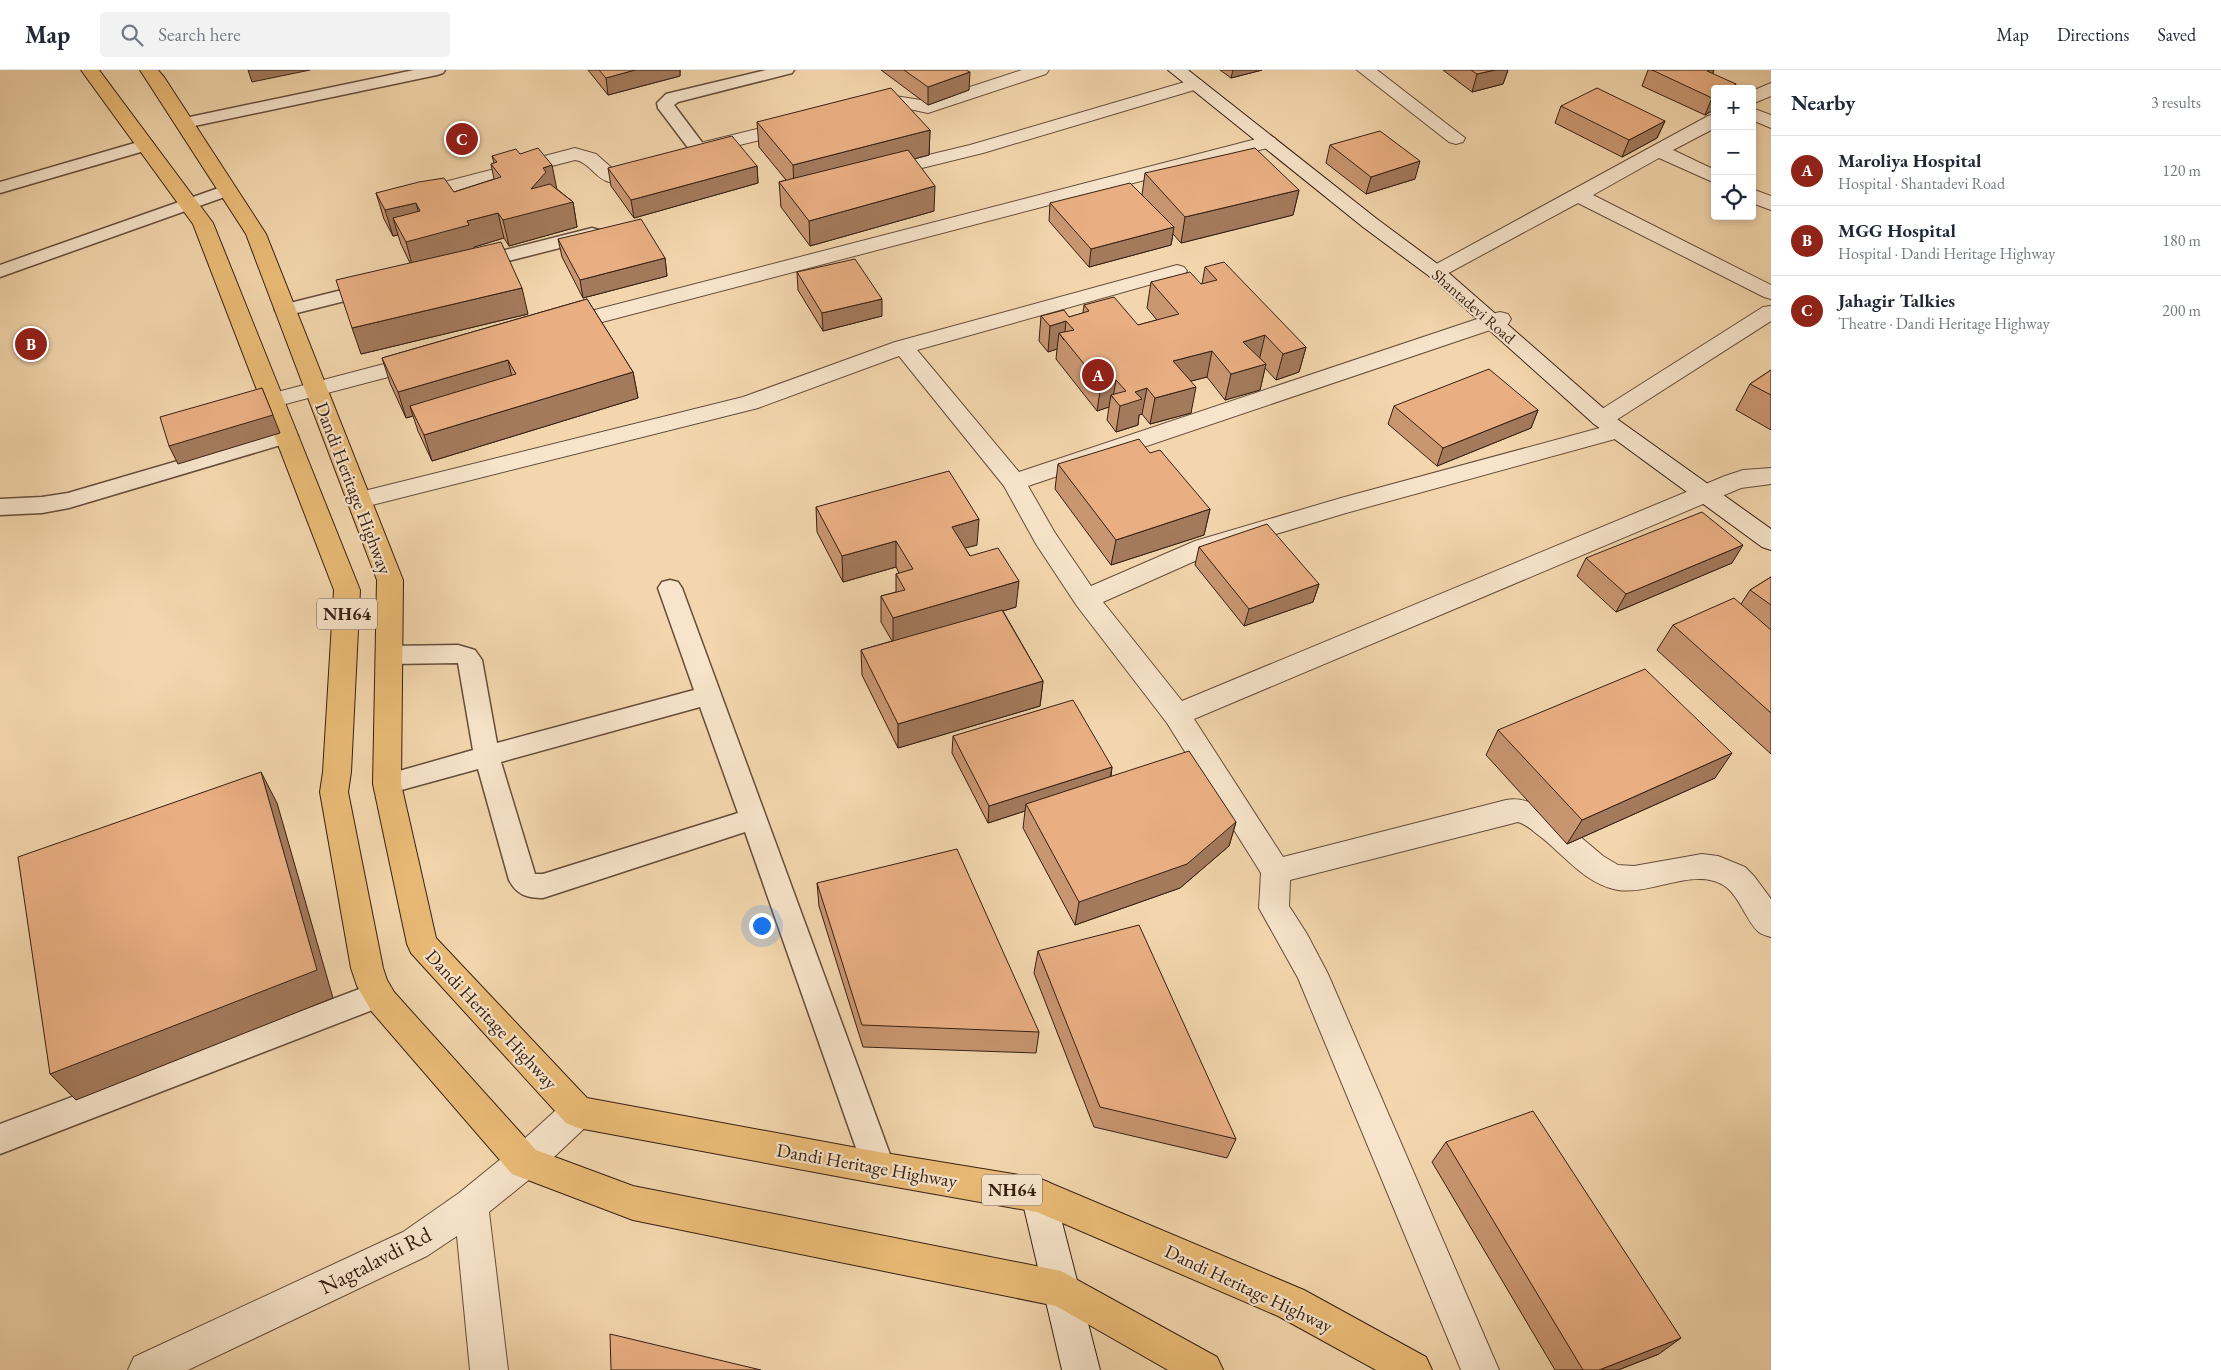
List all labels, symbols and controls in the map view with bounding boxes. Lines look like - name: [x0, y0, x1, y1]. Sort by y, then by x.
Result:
- search box: [100, 12, 450, 57]
- text: Map: [25, 19, 70, 50]
- icon: search: [118, 21, 146, 49]
- text: Search here: [158, 22, 241, 47]
- text: Map: [1997, 23, 2029, 46]
- text: Directions: [2057, 23, 2129, 46]
- text: Saved: [2157, 23, 2196, 46]
- map controls: [1711, 85, 1756, 220]
- button: +: [1711, 85, 1756, 130]
- text: Nearby: [1791, 89, 1855, 116]
- text: 3 results: [2151, 92, 2201, 113]
- pin: C: [446, 120, 478, 158]
- button: −: [1711, 130, 1756, 175]
- text: Maroliya Hospital: [1838, 148, 1981, 173]
- text: A: [1801, 160, 1813, 181]
- text: 120 m: [2162, 160, 2201, 181]
- text: Hospital · Shantadevi Road: [1838, 173, 2005, 194]
- button: locate: [1711, 175, 1756, 220]
- text: MGG Hospital: [1838, 218, 1956, 243]
- text: B: [1802, 230, 1812, 251]
- text: 180 m: [2162, 230, 2201, 251]
- text: Hospital · Dandi Heritage Highway: [1838, 243, 2055, 264]
- street label: Shantadevi Road: [1428, 264, 1520, 349]
- text: Jahagir Talkies: [1838, 288, 1955, 313]
- text: C: [1801, 300, 1813, 321]
- text: 200 m: [2162, 300, 2201, 321]
- text: Theatre · Dandi Heritage Highway: [1838, 313, 2050, 334]
- pin: B: [15, 325, 47, 363]
- pin: A: [1082, 356, 1114, 394]
- street label: Dandi Heritage Highway: [309, 398, 398, 579]
- road number: NH64: [317, 598, 377, 630]
- your location: [749, 913, 775, 939]
- street label: Dandi Heritage Highway: [420, 944, 564, 1095]
- street label: Dandi Heritage Highway: [775, 1137, 960, 1194]
- road number: NH64: [982, 1174, 1042, 1206]
- street label: Nagtalavdi Rd: [314, 1219, 437, 1301]
- street label: Dandi Heritage Highway: [1161, 1238, 1338, 1339]

